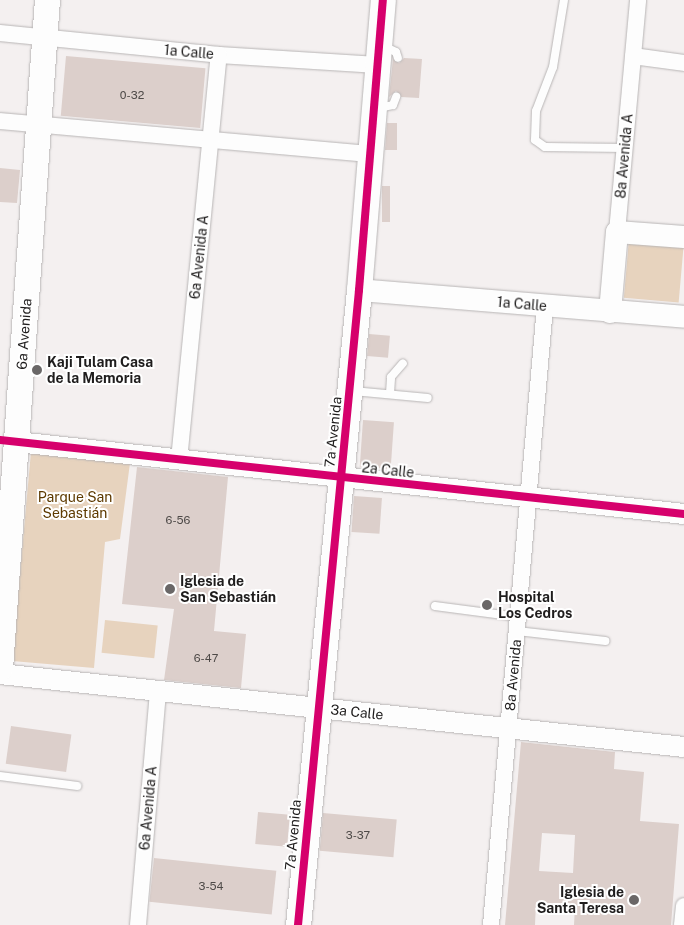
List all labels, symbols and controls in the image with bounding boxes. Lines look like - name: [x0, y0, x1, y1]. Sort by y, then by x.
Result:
- street label: 1a Calle: [163, 41, 215, 63]
- house number: 0-32: [120, 88, 144, 102]
- street label: 8a Avenida A: [612, 113, 636, 199]
- street label: 6a Avenida A: [186, 214, 212, 300]
- street label: 1a Calle: [496, 293, 548, 315]
- street label: 6a Avenida: [13, 298, 35, 370]
- place label: Kaji Tulam Casa de la Memoria: [47, 354, 153, 387]
- marker: Kaji Tulam Casa de la Memoria: [31, 364, 43, 376]
- street label: 7a Avenida: [321, 396, 345, 468]
- street label: 2a Calle: [361, 459, 415, 481]
- park label: Parque San Sebastián: [38, 489, 112, 522]
- house number: 6-56: [166, 513, 190, 527]
- place label: Iglesia de San Sebastián: [180, 573, 276, 606]
- marker: Iglesia de San Sebastián: [164, 583, 176, 595]
- place label: Hospital Los Cedros: [498, 589, 572, 622]
- marker: Hospital Los Cedros: [480, 598, 494, 612]
- street label: 8a Avenida: [502, 639, 524, 711]
- house number: 6-47: [194, 651, 218, 665]
- street label: 3a Calle: [330, 701, 384, 723]
- street label: 6a Avenida A: [136, 765, 160, 851]
- street label: 7a Avenida: [282, 799, 304, 871]
- house number: 3-37: [346, 828, 370, 842]
- house number: 3-54: [198, 879, 224, 893]
- place label: Iglesia de Santa Teresa: [537, 884, 624, 916]
- marker: Iglesia de Santa Teresa: [628, 894, 640, 906]

